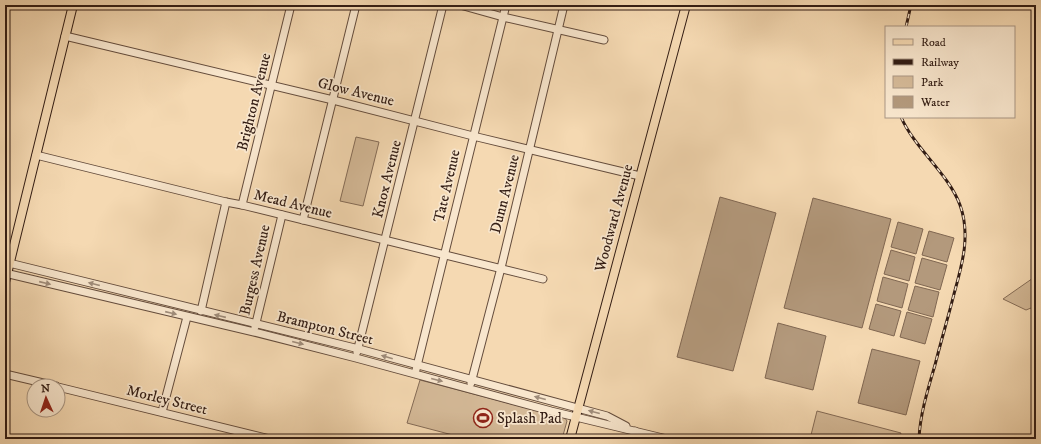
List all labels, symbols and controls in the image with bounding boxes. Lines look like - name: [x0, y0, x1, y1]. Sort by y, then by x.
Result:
- legend: [885, 26, 1015, 118]
- text: Road: [921, 35, 946, 50]
- street label: Brighton Avenue: [233, 51, 275, 153]
- text: Railway: [921, 55, 959, 70]
- street label: Glow Avenue: [316, 73, 396, 111]
- text: Park: [921, 75, 943, 90]
- text: Water: [920, 95, 950, 110]
- street label: Knox Avenue: [368, 138, 406, 220]
- street label: Tate Avenue: [429, 148, 465, 224]
- street label: Dunn Avenue: [486, 153, 524, 235]
- street label: Woodward Avenue: [590, 162, 637, 275]
- street label: Mead Avenue: [252, 185, 334, 223]
- street label: Burgess Avenue: [235, 223, 275, 317]
- one-way arrow: [39, 280, 51, 286]
- one-way arrow: [88, 281, 100, 287]
- street label: Brampton Street: [275, 307, 375, 349]
- one-way arrow: [165, 310, 177, 316]
- one-way arrow: [214, 312, 227, 318]
- one-way arrow: [292, 340, 304, 346]
- one-way arrow: [381, 354, 393, 360]
- one-way arrow: [431, 377, 443, 383]
- north arrow: [26, 378, 66, 418]
- street label: Morley Street: [125, 381, 210, 419]
- text: N: [41, 382, 50, 396]
- one-way arrow: [534, 395, 546, 401]
- sports icon: Splash Pad: [472, 407, 494, 429]
- place label: Splash Pad: [497, 409, 562, 428]
- one-way arrow: [588, 409, 600, 415]

